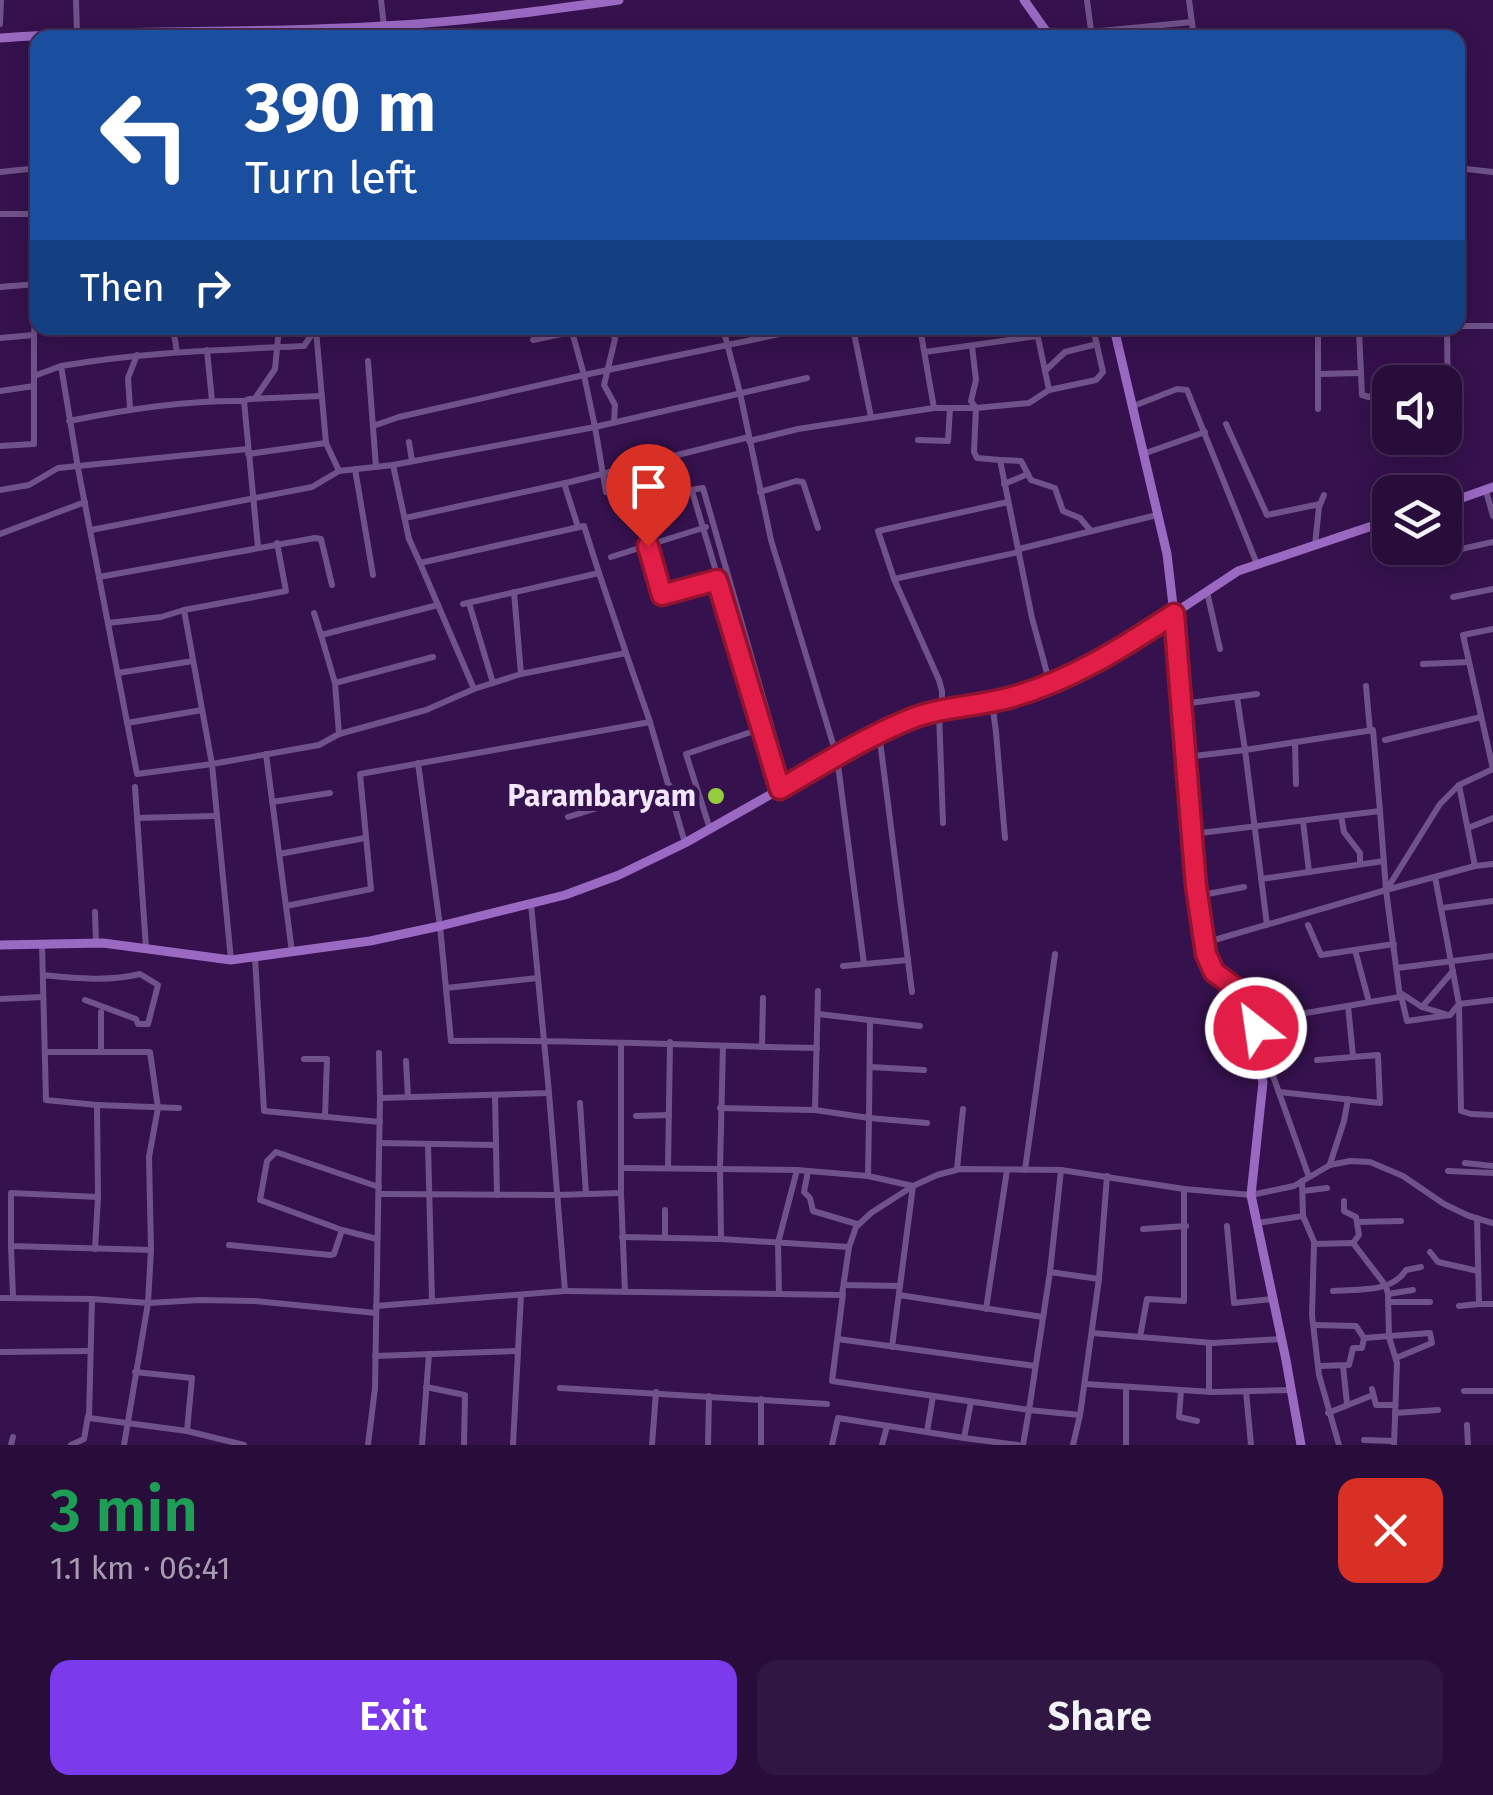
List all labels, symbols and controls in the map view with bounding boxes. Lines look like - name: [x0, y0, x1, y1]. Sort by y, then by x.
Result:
- text: 390 m: [245, 66, 437, 150]
- icon: left: [80, 70, 210, 200]
- text: Turn left: [245, 151, 417, 205]
- icon: right: [185, 260, 240, 315]
- text: Then: [80, 265, 165, 311]
- map controls: [1372, 365, 1462, 565]
- button: sound: [1372, 365, 1462, 455]
- pin: [606, 444, 691, 547]
- icon: arrive: [621, 459, 676, 514]
- button: layers: [1372, 475, 1462, 565]
- place label: Parambaryam: [508, 778, 696, 814]
- marker: Parambaryam: [705, 785, 727, 807]
- position arrow: [1204, 976, 1308, 1080]
- text: 3 min: [50, 1475, 198, 1547]
- button: close: [1338, 1478, 1443, 1583]
- text: 1.1 km · 06:41: [50, 1549, 231, 1587]
- button: Exit: [50, 1660, 737, 1775]
- button: Share: [757, 1660, 1443, 1775]

